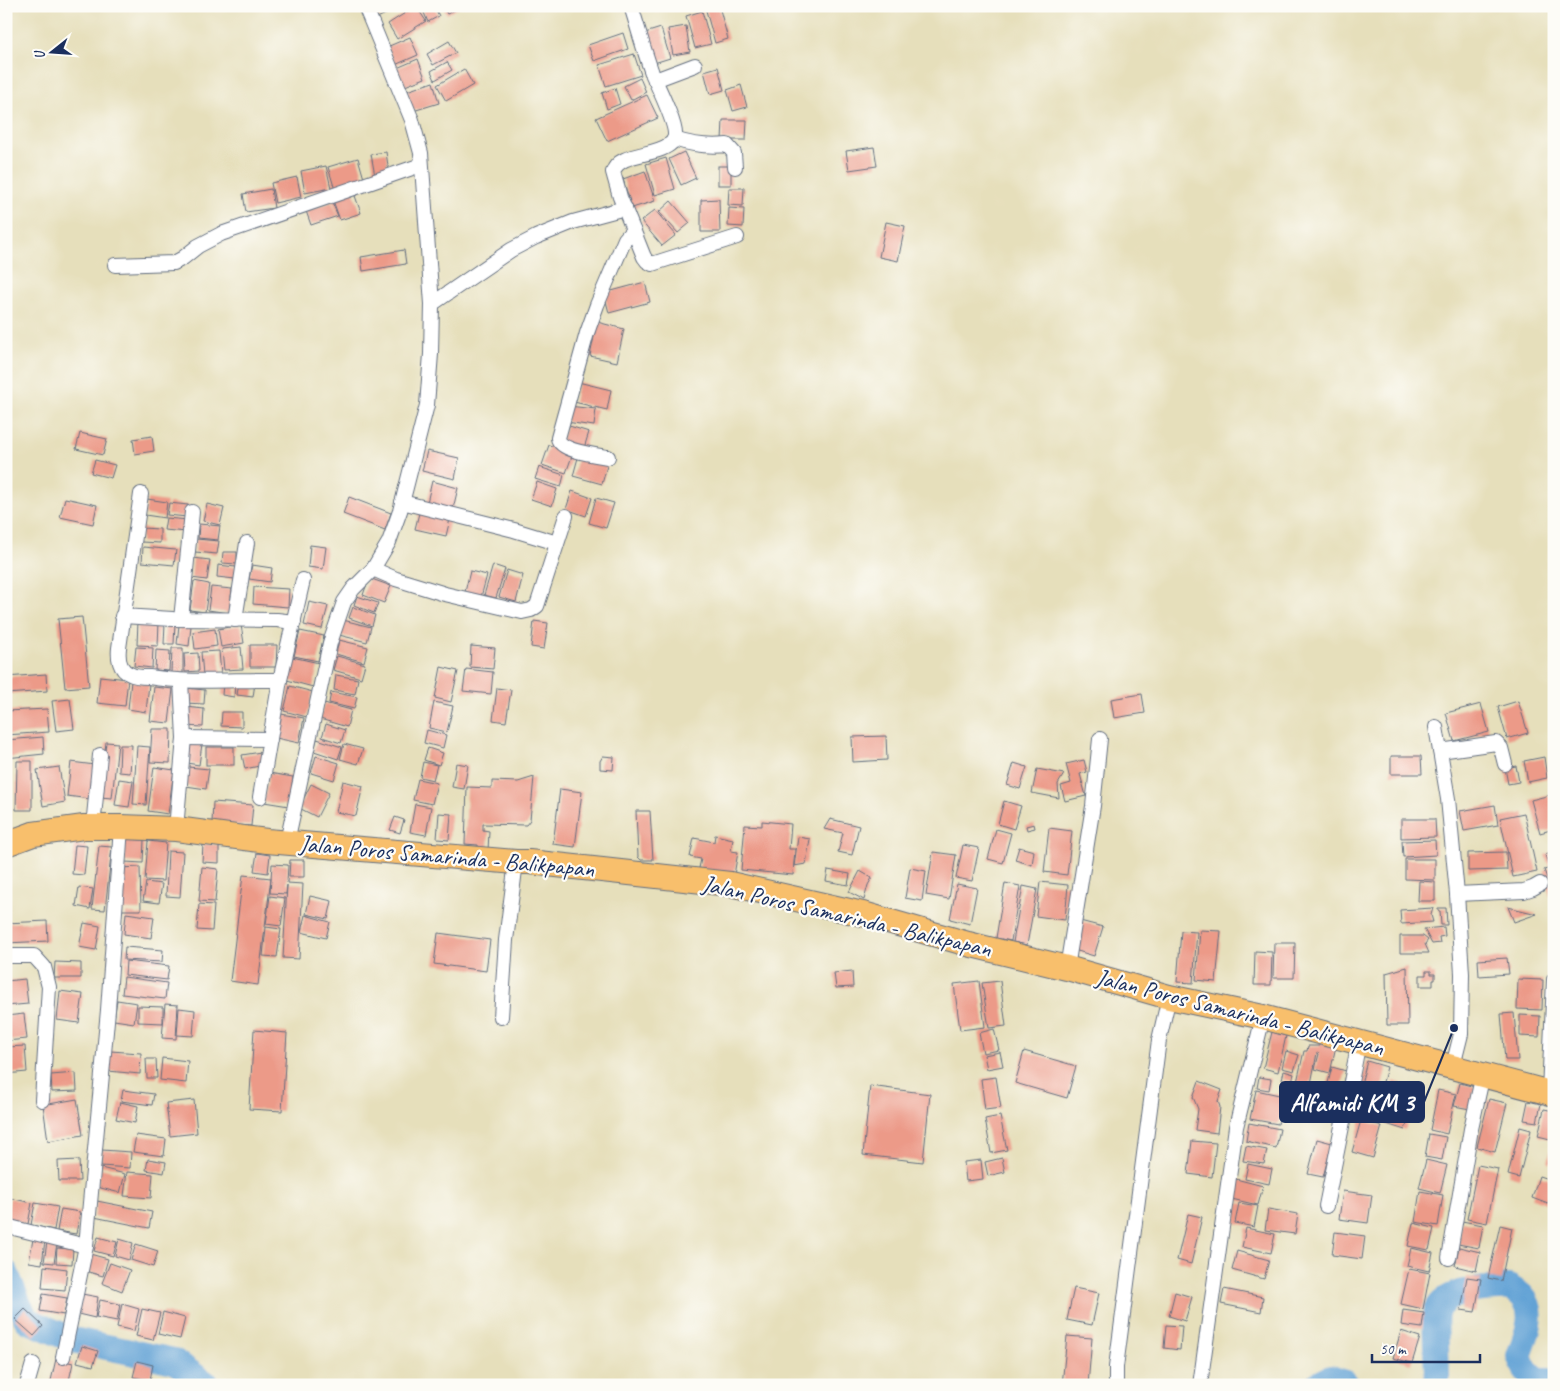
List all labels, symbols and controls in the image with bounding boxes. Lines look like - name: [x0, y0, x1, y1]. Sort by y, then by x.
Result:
- north arrow: [28, 28, 78, 78]
- text: U: [30, 47, 49, 61]
- street label: Jalan Poros Samarinda - Balikpapan: [297, 828, 596, 884]
- street label: Jalan Poros Samarinda - Balikpapan: [699, 868, 995, 964]
- street label: Jalan Poros Samarinda - Balikpapan: [1092, 961, 1387, 1062]
- callout: Alfamidi KM 3: [1280, 1082, 1424, 1122]
- text: Alfamidi KM 3: [1290, 1087, 1417, 1119]
- scale bar: [1372, 1331, 1480, 1363]
- text: 50 m: [1380, 1340, 1407, 1359]

